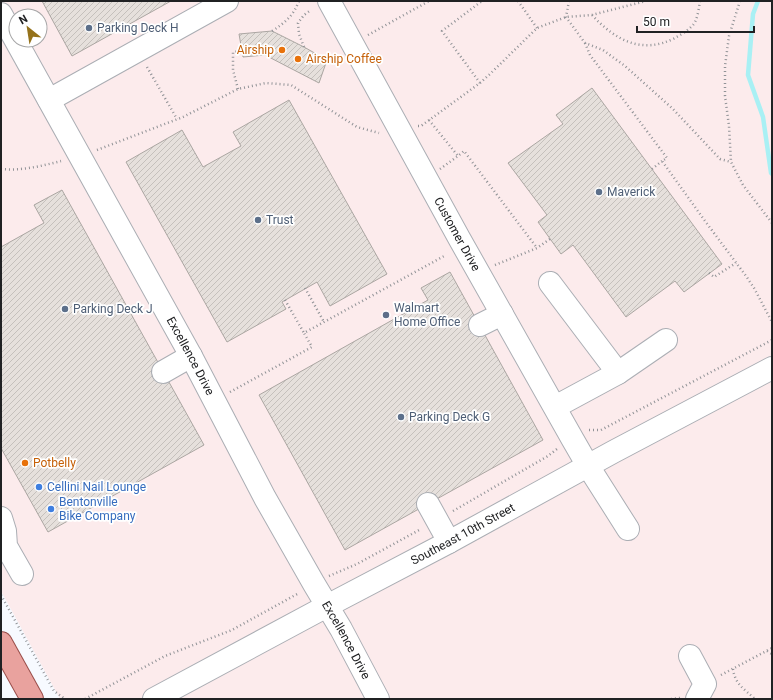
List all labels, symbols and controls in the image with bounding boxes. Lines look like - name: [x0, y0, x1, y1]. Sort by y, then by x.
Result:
- north arrow: [8, 8, 48, 48]
- scale bar: [637, 8, 754, 34]
- text: N: [17, 12, 30, 27]
- text: 50 m: [643, 15, 670, 29]
- place label: Parking Deck H: [97, 21, 179, 35]
- marker: Parking Deck H: [84, 23, 94, 33]
- place label: Airship: [237, 43, 274, 57]
- marker: Airship: [277, 45, 287, 55]
- place label: Airship Coffee: [306, 52, 382, 66]
- marker: Airship Coffee: [293, 54, 303, 64]
- place label: Maverick: [607, 185, 656, 199]
- marker: Maverick: [594, 187, 604, 197]
- street label: Customer Drive: [431, 195, 483, 274]
- place label: Trust: [266, 213, 294, 227]
- marker: Trust: [253, 215, 263, 225]
- place label: Walmart Home Office: [394, 301, 460, 329]
- place label: Parking Deck J: [73, 302, 153, 316]
- marker: Parking Deck J: [60, 304, 70, 314]
- marker: Walmart Home Office: [381, 310, 391, 320]
- street label: Excellence Drive: [164, 314, 217, 398]
- place label: Parking Deck G: [409, 410, 490, 424]
- marker: Parking Deck G: [396, 412, 406, 422]
- place label: Potbelly: [33, 456, 76, 470]
- marker: Potbelly: [20, 458, 30, 468]
- place label: Cellini Nail Lounge: [47, 480, 146, 494]
- marker: Cellini Nail Lounge: [34, 482, 44, 492]
- place label: Bentonville Bike Company: [59, 495, 136, 523]
- street label: Southeast 10th Street: [408, 500, 517, 568]
- marker: Bentonville Bike Company: [46, 504, 56, 514]
- street label: Excellence Drive: [319, 599, 373, 681]

